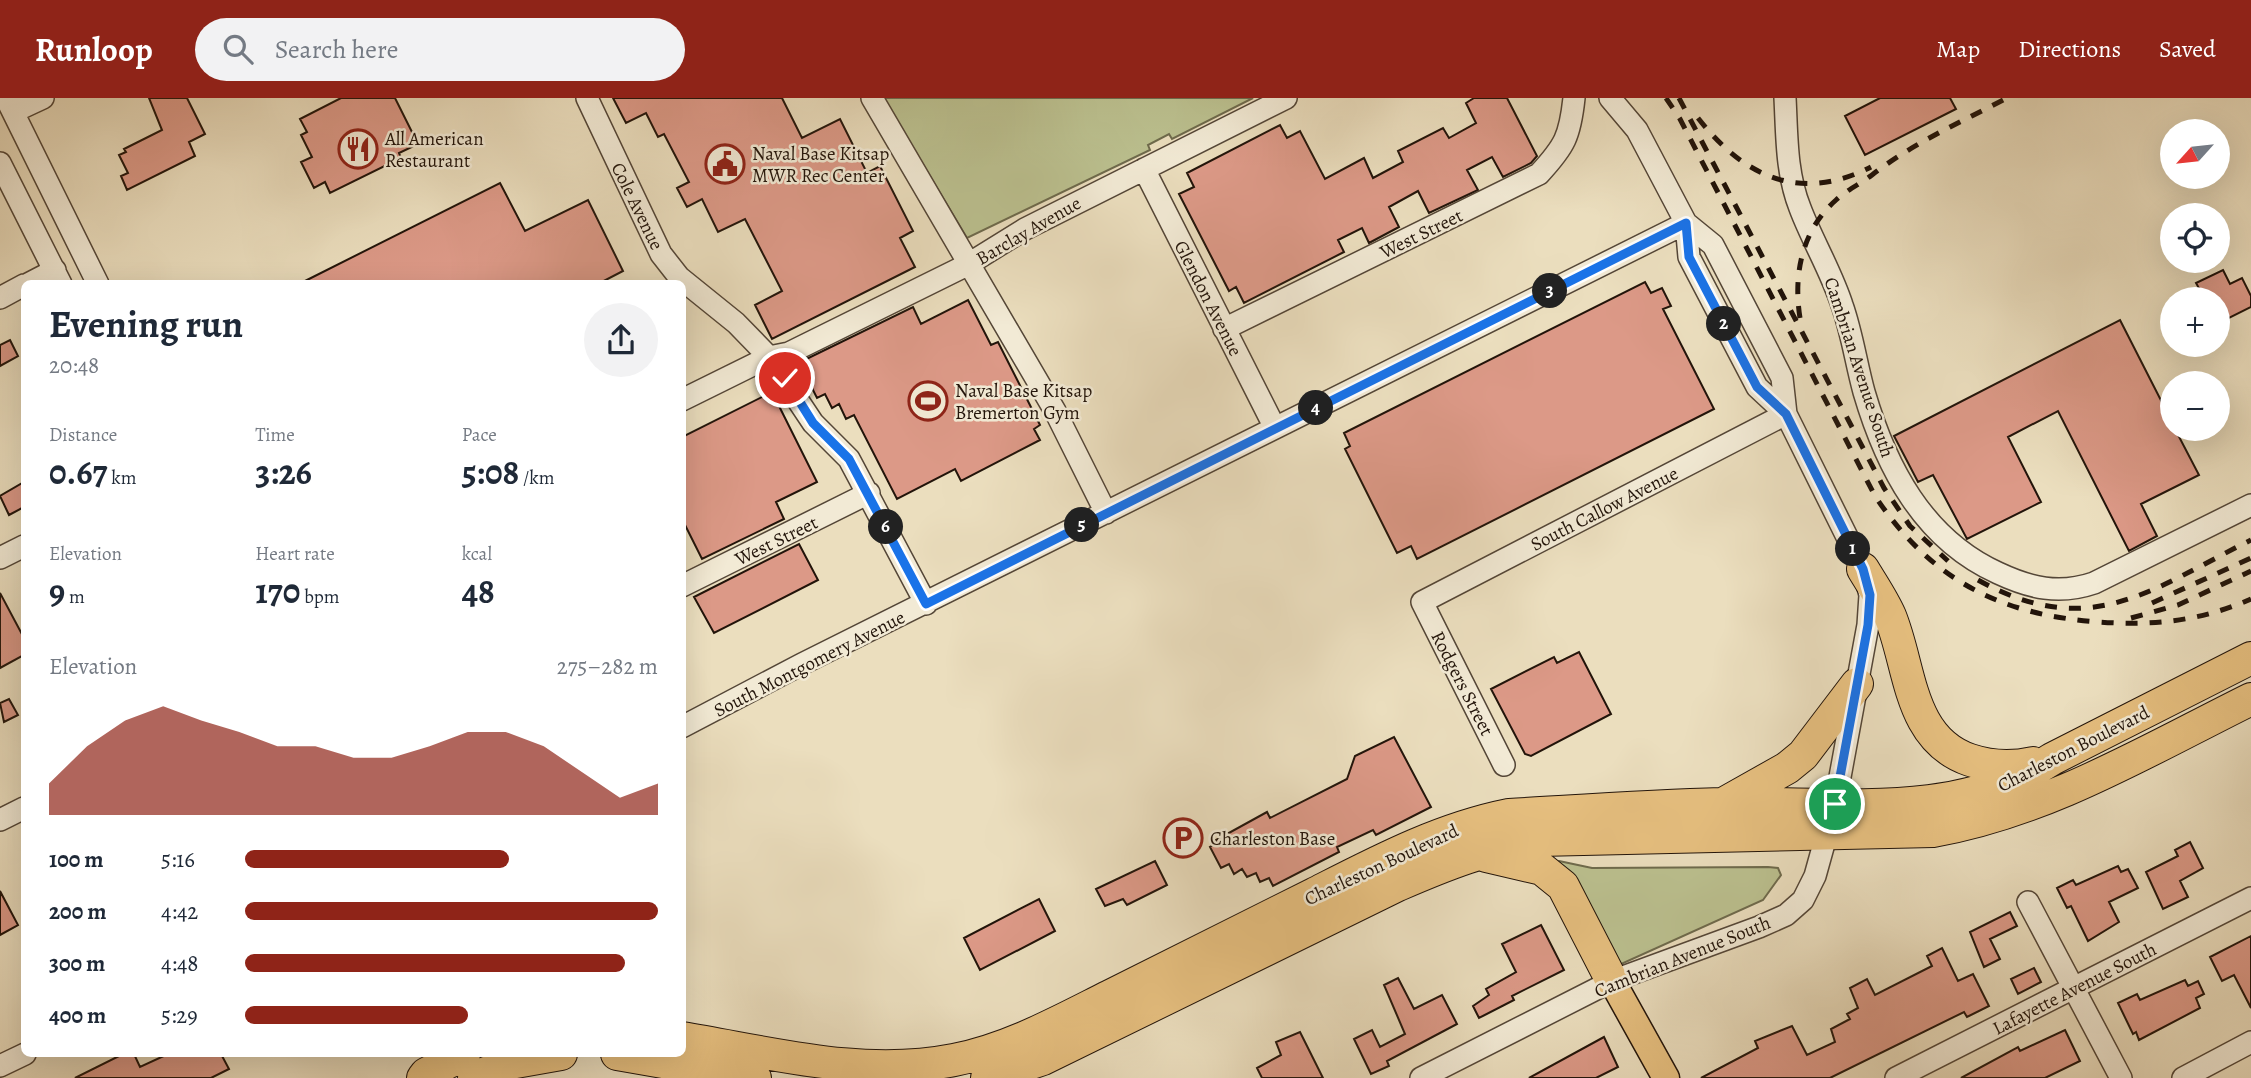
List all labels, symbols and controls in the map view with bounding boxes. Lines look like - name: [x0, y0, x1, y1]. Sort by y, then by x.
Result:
- search box: [195, 18, 685, 81]
- text: Runloop: [35, 27, 153, 72]
- icon: search: [219, 30, 257, 68]
- text: Search here: [275, 32, 398, 67]
- text: Map: [1936, 33, 1980, 65]
- text: Directions: [2018, 33, 2121, 65]
- text: Saved: [2159, 33, 2216, 65]
- north arrow: [2160, 119, 2230, 189]
- map controls: [2160, 119, 2230, 441]
- place label: All American Restaurant: [384, 126, 484, 174]
- restaurant icon: All American Restaurant: [337, 128, 379, 170]
- place label: Naval Base Kitsap MWR Rec Center: [752, 141, 889, 189]
- public building icon: Naval Base Kitsap MWR Rec Center: [704, 143, 746, 185]
- street label: Cole Avenue: [605, 158, 669, 255]
- street label: Barclay Avenue: [971, 190, 1086, 271]
- street label: West Street: [1375, 203, 1467, 266]
- button: locate: [2160, 203, 2230, 273]
- street label: Glendon Avenue: [1168, 236, 1248, 361]
- pin: 3: [1532, 274, 1568, 308]
- street label: Cambrian Avenue South: [1818, 274, 1900, 461]
- text: 3: [1545, 277, 1554, 303]
- button: +: [2160, 287, 2230, 357]
- text: Evening run: [49, 298, 243, 350]
- button: share: [584, 303, 658, 377]
- pin: 2: [1706, 306, 1742, 342]
- text: 2: [1719, 310, 1728, 336]
- pin: [755, 348, 815, 408]
- text: 20:48: [49, 350, 99, 381]
- icon: check: [766, 359, 804, 397]
- button: −: [2160, 371, 2230, 441]
- place label: Naval Base Kitsap Bremerton Gym: [955, 378, 1092, 426]
- sports icon: Naval Base Kitsap Bremerton Gym: [907, 380, 949, 422]
- pin: 4: [1298, 390, 1334, 426]
- text: 4: [1311, 394, 1320, 420]
- text: Distance: [49, 422, 117, 448]
- text: Time: [255, 422, 295, 448]
- text: Pace: [462, 422, 497, 448]
- text: 0.67: [49, 448, 108, 496]
- text: 3:26: [255, 448, 312, 496]
- text: 5:08: [462, 448, 519, 496]
- street label: South Callow Avenue: [1526, 460, 1683, 557]
- text: km: [108, 465, 137, 491]
- text: /km: [519, 465, 555, 491]
- pin: 5: [1064, 508, 1100, 542]
- street label: West Street: [730, 510, 822, 573]
- pin: 6: [868, 510, 903, 544]
- text: 5: [1077, 511, 1086, 537]
- text: 6: [881, 513, 890, 539]
- pin: 1: [1836, 532, 1870, 566]
- text: 1: [1849, 535, 1856, 561]
- text: Elevation: [49, 541, 122, 567]
- text: Heart rate: [255, 541, 335, 567]
- text: kcal: [462, 541, 492, 567]
- text: 9: [49, 567, 65, 615]
- text: 170: [255, 567, 300, 615]
- text: 48: [462, 567, 495, 615]
- text: m: [65, 584, 85, 610]
- text: bpm: [300, 584, 340, 610]
- street label: South Montgomery Avenue: [709, 604, 909, 723]
- street label: Rodgers Street: [1425, 627, 1500, 740]
- text: Elevation: [49, 651, 137, 682]
- text: 275–282 m: [557, 651, 658, 682]
- street label: Charleston Boulevard: [1993, 699, 2155, 798]
- pin: [1805, 774, 1865, 834]
- icon: arrive: [1816, 785, 1854, 823]
- parking icon: Charleston Base: [1162, 817, 1204, 859]
- street label: Charleston Boulevard: [1300, 817, 1463, 912]
- place label: Charleston Base: [1210, 826, 1335, 852]
- text: 100 m: [49, 844, 104, 875]
- text: 5:16: [161, 844, 195, 875]
- text: 200 m: [49, 896, 107, 927]
- text: 4:42: [161, 896, 198, 927]
- street label: Cambrian Avenue South: [1590, 910, 1774, 1004]
- street label: Lafayette Avenue South: [1988, 936, 2161, 1042]
- text: 300 m: [49, 948, 105, 979]
- text: 4:48: [161, 948, 198, 979]
- text: 400 m: [49, 1000, 106, 1031]
- text: 5:29: [161, 1000, 198, 1031]

